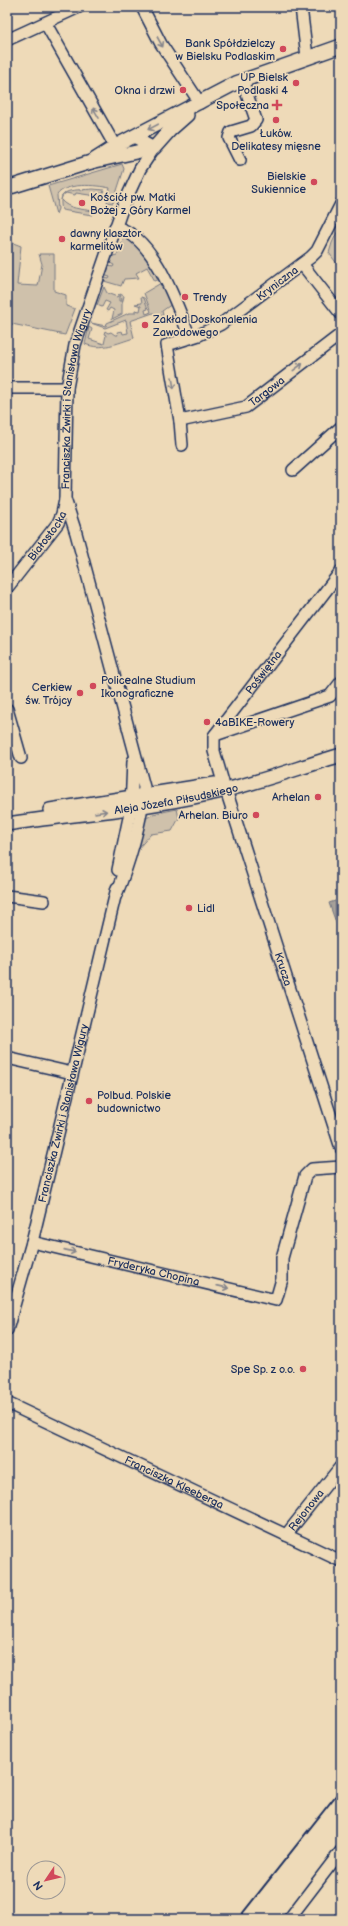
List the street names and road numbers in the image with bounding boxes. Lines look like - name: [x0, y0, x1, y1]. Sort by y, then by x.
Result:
- street label: Kryniczna: [254, 263, 301, 303]
- street label: Franciszka Żwirki i Stanisława Wigury: [59, 307, 94, 490]
- street label: Targowa: [246, 374, 287, 409]
- street label: Białostocka: [25, 509, 69, 563]
- street label: Poświętna: [243, 648, 284, 697]
- street label: Aleja Józefa Piłsudskiego: [113, 781, 240, 817]
- street label: Krucza: [272, 951, 294, 988]
- street label: Franciszka Żwirki i Stanisława Wigury: [36, 1023, 91, 1204]
- street label: Fryderyka Chopina: [106, 1254, 201, 1289]
- street label: Franciszka Kleeberga: [122, 1454, 226, 1512]
- street label: Rejonowa: [286, 1487, 327, 1534]

